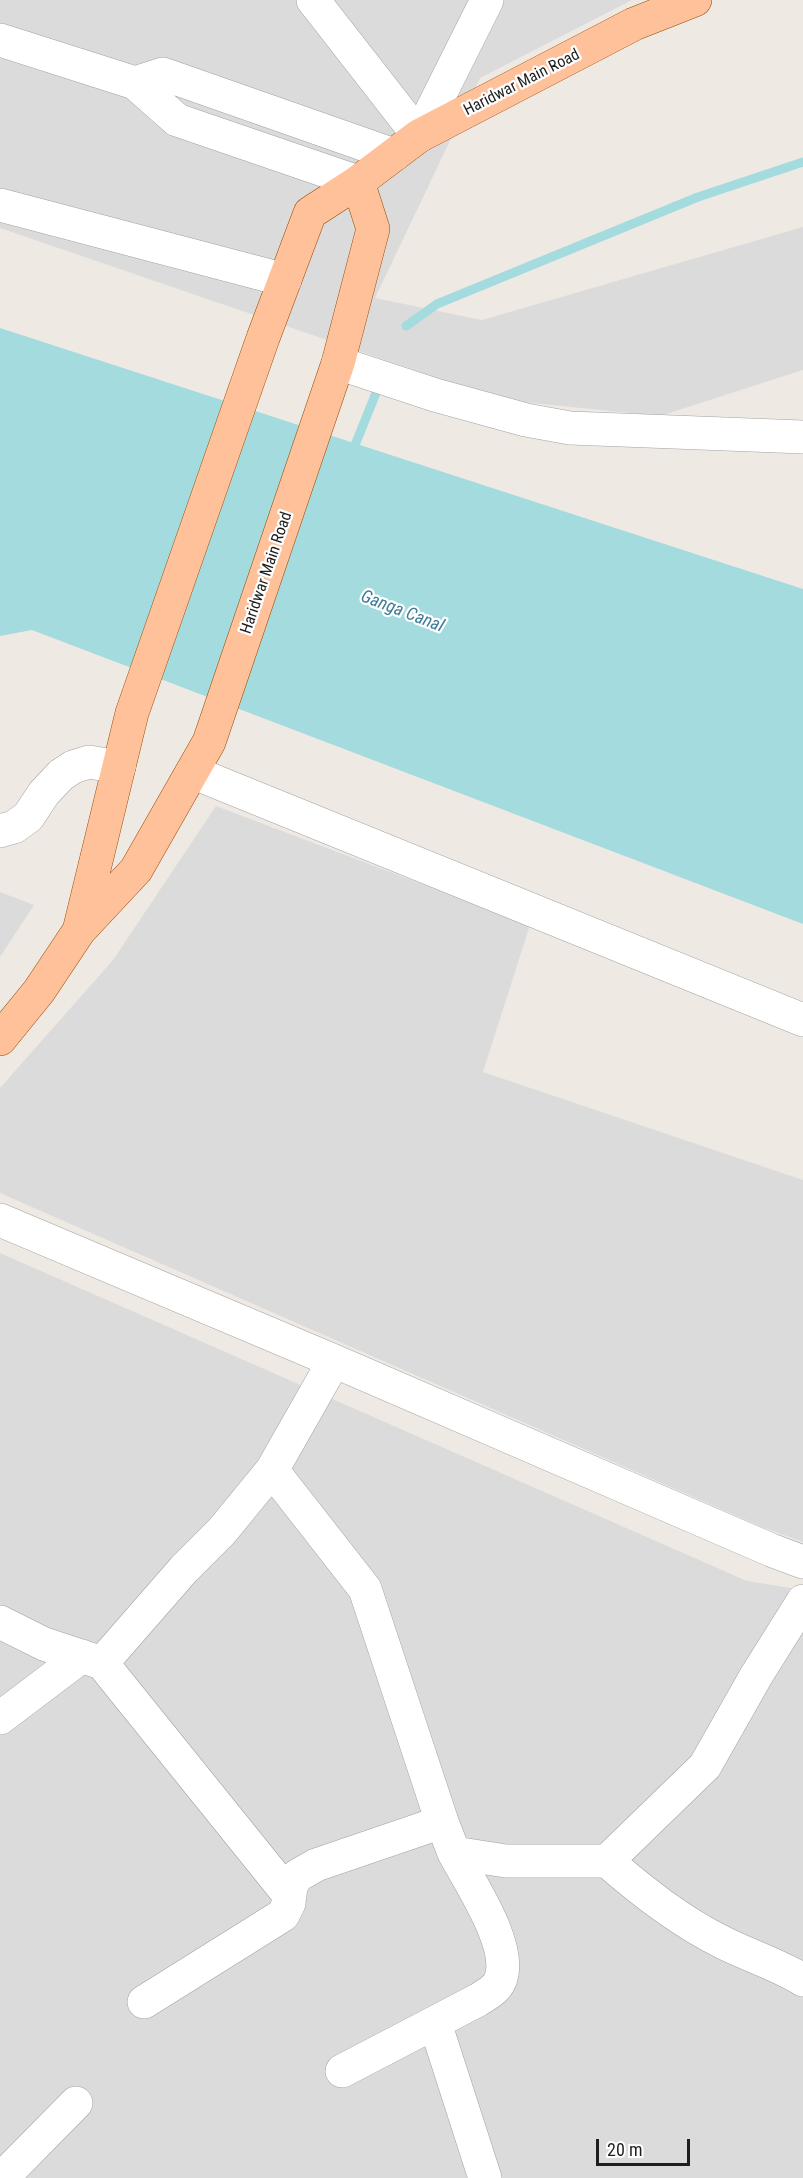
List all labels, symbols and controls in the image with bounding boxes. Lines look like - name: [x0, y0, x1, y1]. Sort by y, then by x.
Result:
- street label: Haridwar Main Road: [461, 45, 583, 121]
- street label: Haridwar Main Road: [237, 510, 297, 636]
- water label: Ganga Canal: [357, 586, 447, 638]
- scale bar: [599, 2127, 694, 2165]
- text: 20 m: [607, 2139, 642, 2160]

